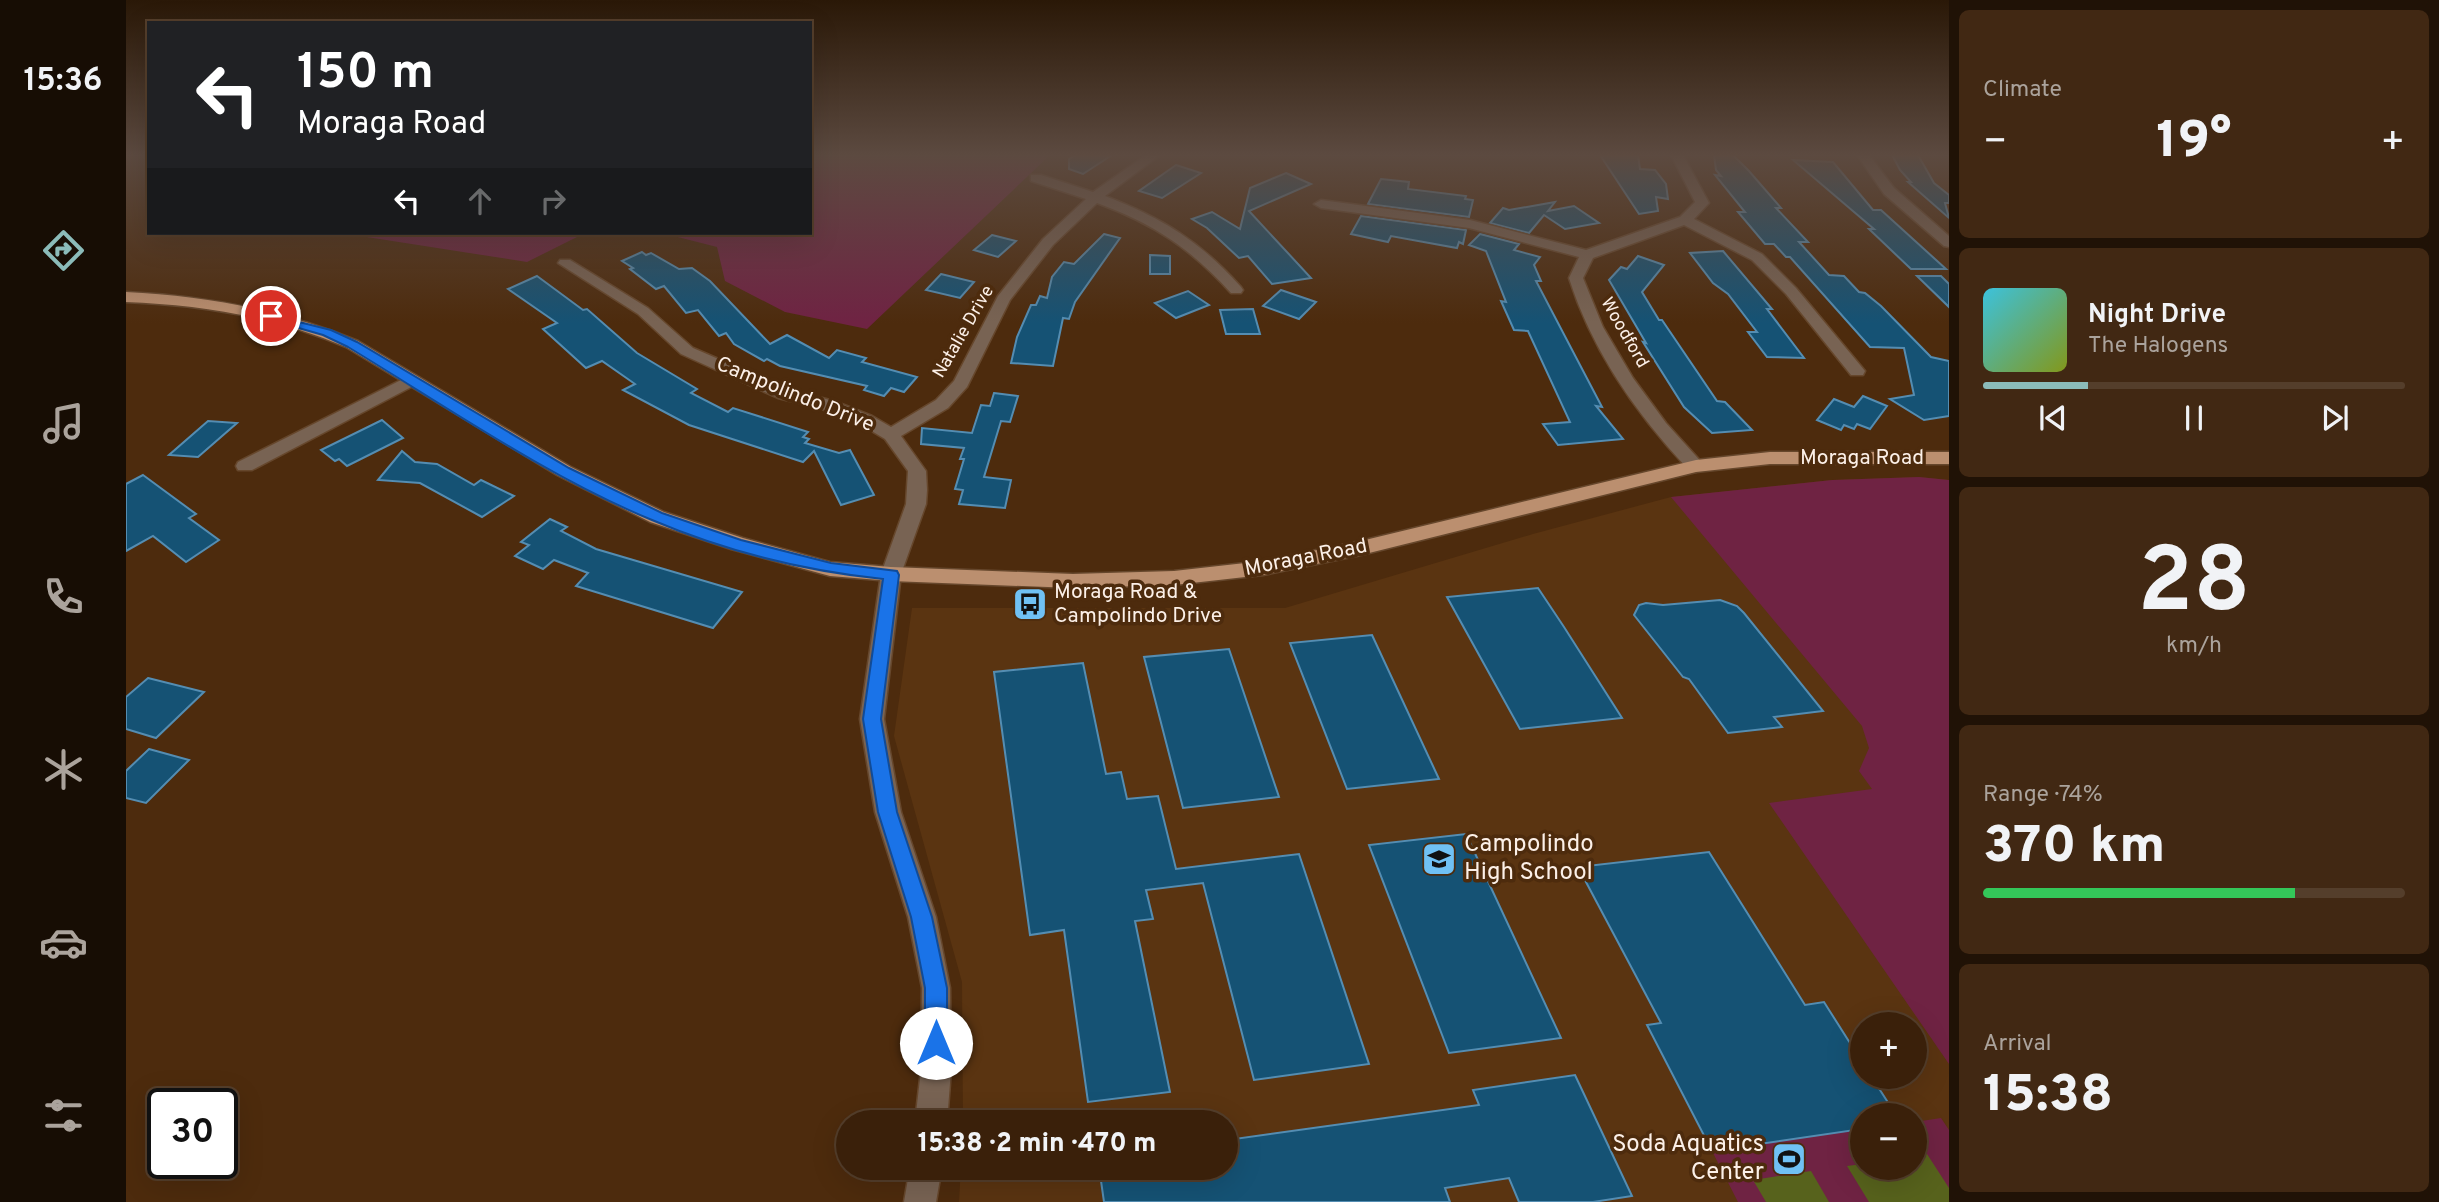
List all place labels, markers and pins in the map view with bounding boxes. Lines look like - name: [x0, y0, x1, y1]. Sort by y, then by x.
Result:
- pin: [241, 286, 301, 346]
- place label: Moraga Road & Campolindo Drive: [1054, 579, 1222, 630]
- bus stop icon: Moraga Road & Campolindo Drive: [1011, 585, 1049, 623]
- place label: Campolindo High School: [1464, 830, 1594, 888]
- school or university icon: Campolindo High School: [1420, 840, 1458, 878]
- place label: Soda Aquatics Center: [1612, 1130, 1764, 1188]
- sports icon: Soda Aquatics Center: [1770, 1140, 1808, 1178]

